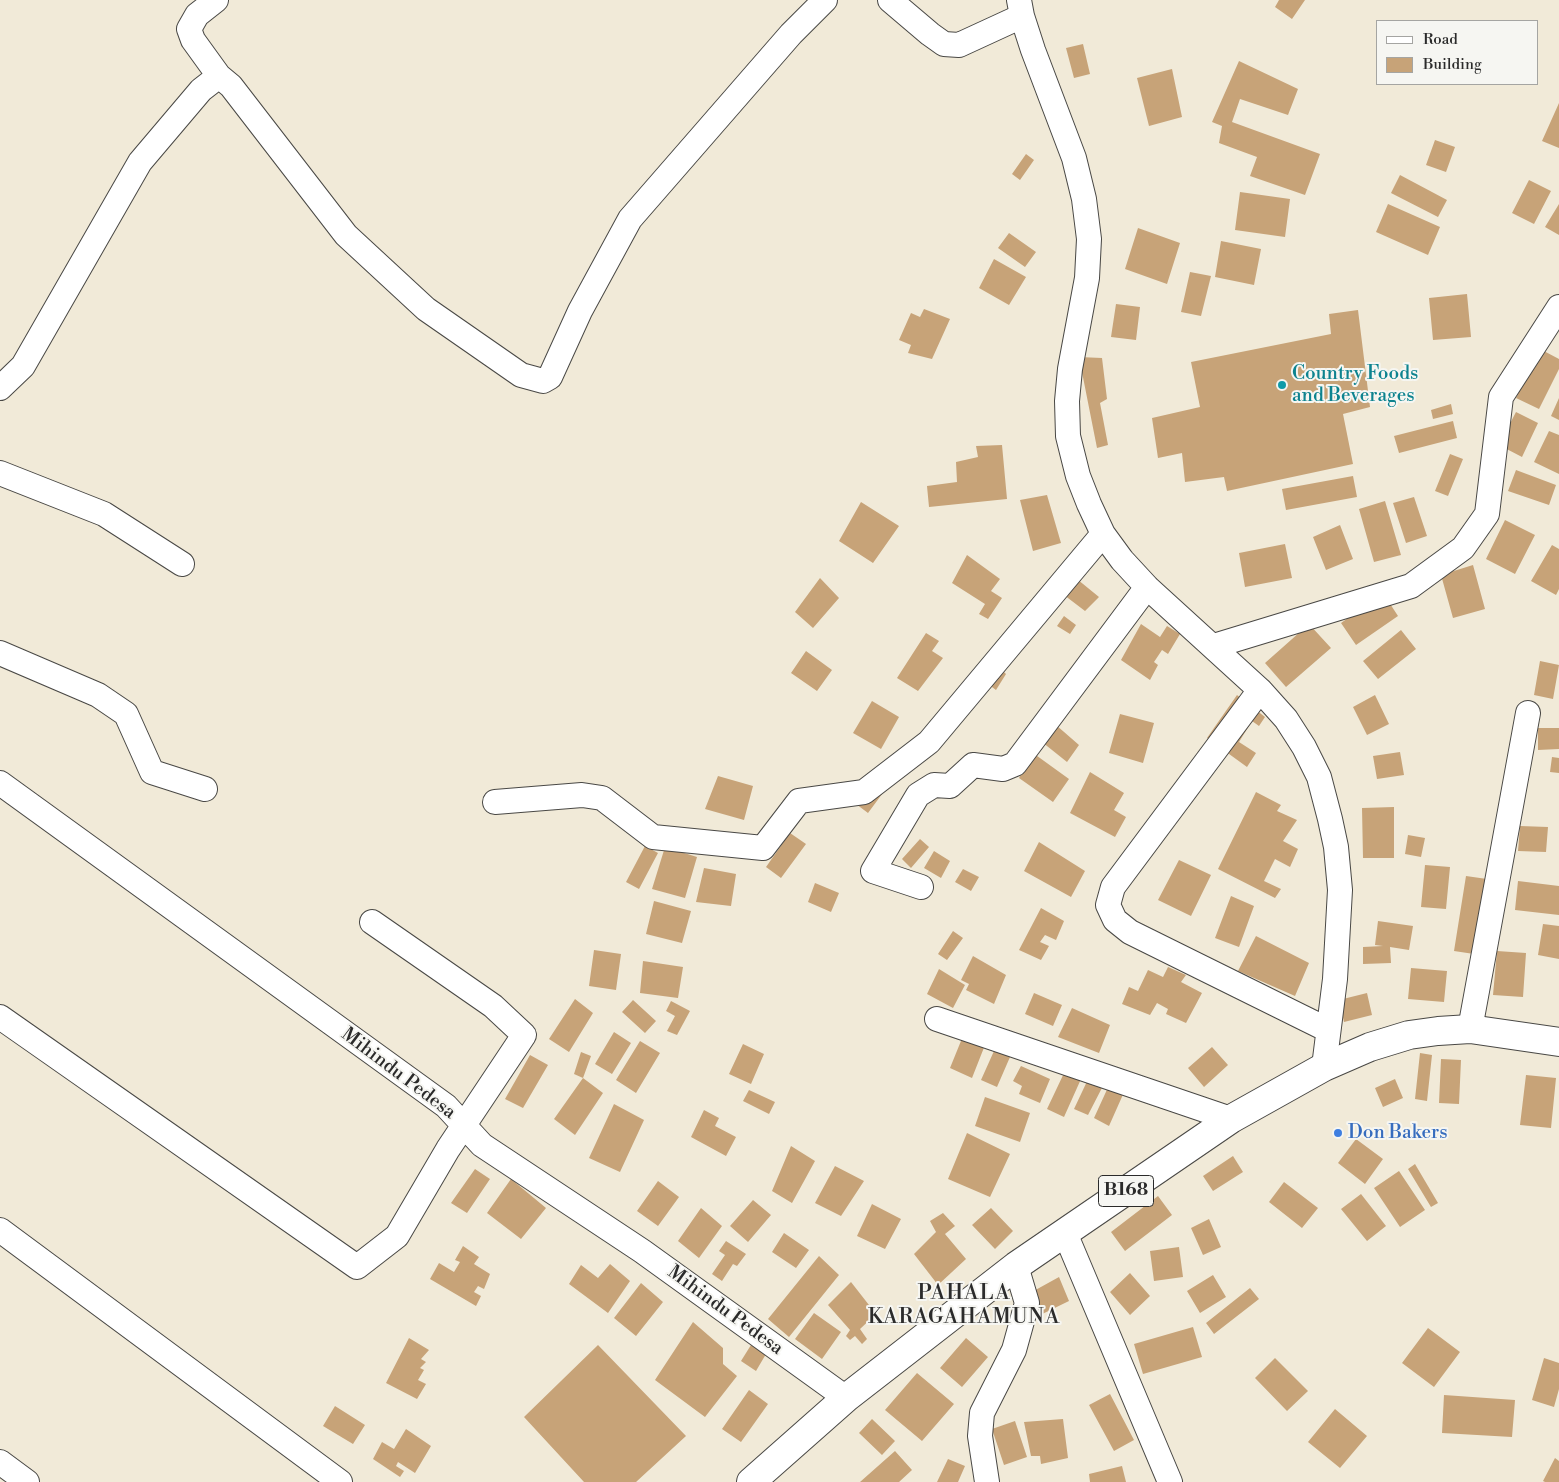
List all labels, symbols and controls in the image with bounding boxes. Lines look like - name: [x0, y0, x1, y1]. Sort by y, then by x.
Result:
- legend: [1376, 20, 1539, 85]
- text: Road: [1423, 30, 1458, 49]
- text: Building: [1423, 55, 1482, 74]
- place label: Country Foods and Beverages: [1292, 363, 1418, 407]
- marker: Country Foods and Beverages: [1276, 379, 1288, 391]
- street label: Mihindu Pedesa: [336, 1024, 460, 1124]
- place label: Don Bakers: [1348, 1122, 1448, 1144]
- marker: Don Bakers: [1332, 1127, 1344, 1139]
- road number: B168: [1098, 1176, 1154, 1206]
- street label: Mihindu Pedesa: [663, 1261, 787, 1361]
- district label: PAHALA KARAGAHAMUNA: [866, 1281, 1062, 1331]

